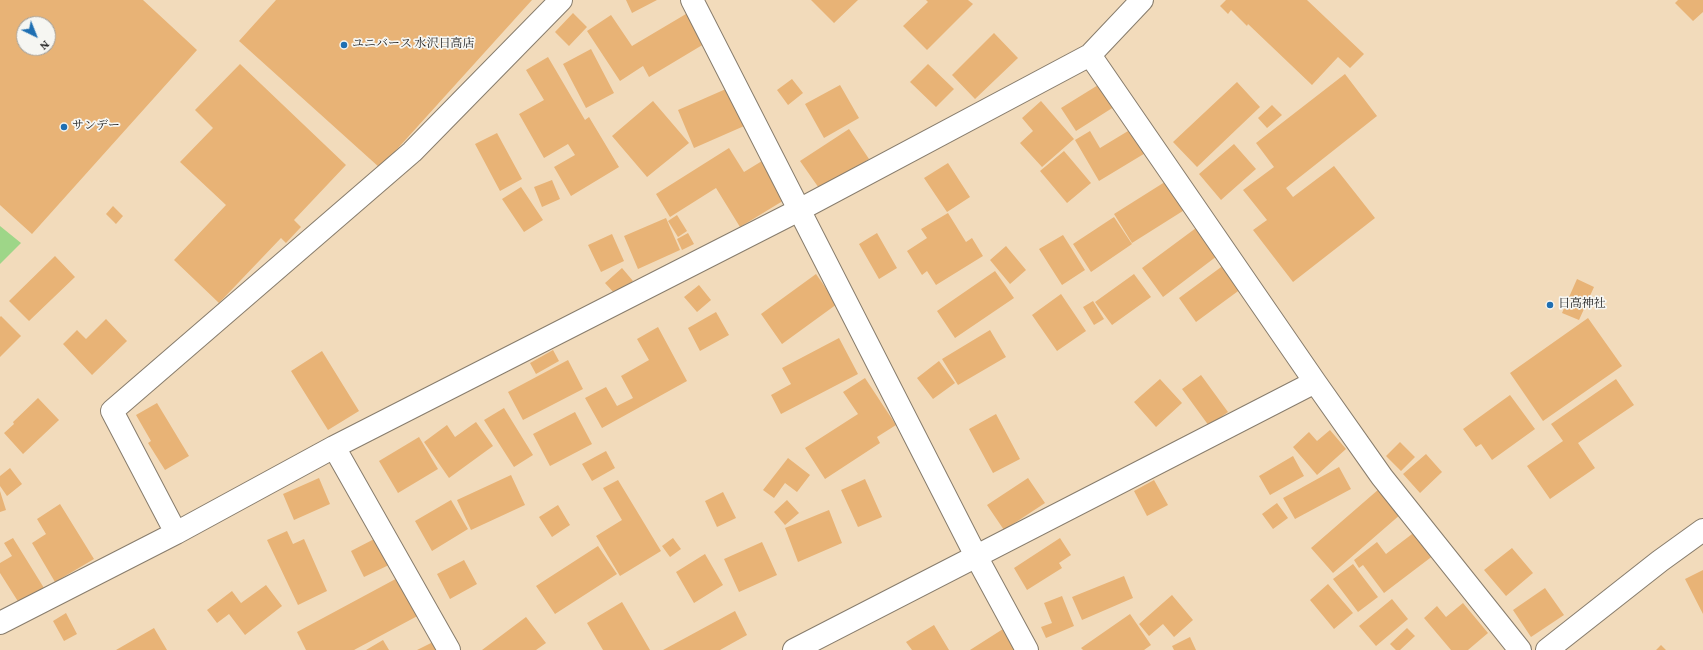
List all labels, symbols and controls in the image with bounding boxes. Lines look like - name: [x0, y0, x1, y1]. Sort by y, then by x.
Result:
- north arrow: [16, 16, 56, 56]
- text: N: [36, 36, 52, 53]
- place label: ユニバース 水沢日高店: [352, 38, 474, 52]
- marker: ユニバース 水沢日高店: [339, 40, 349, 50]
- place label: サンデー: [72, 120, 120, 134]
- marker: サンデー: [59, 122, 69, 132]
- place label: 日高神社: [1558, 298, 1606, 312]
- marker: 日高神社: [1545, 300, 1555, 310]

